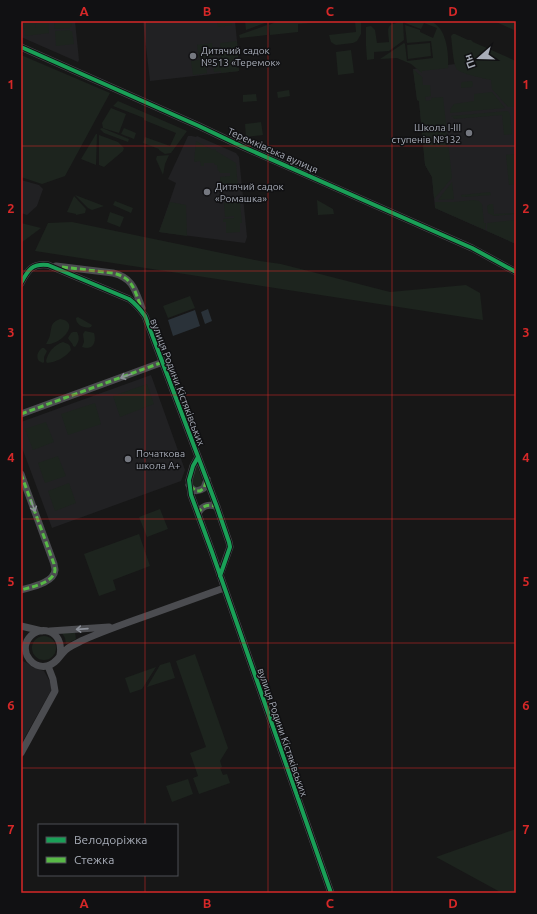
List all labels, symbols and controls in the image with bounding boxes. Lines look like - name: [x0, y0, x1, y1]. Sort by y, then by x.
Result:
- text: A: [79, 4, 89, 18]
- text: B: [203, 4, 212, 18]
- text: C: [326, 4, 335, 18]
- text: D: [448, 4, 458, 18]
- north arrow: [459, 38, 499, 78]
- place label: Дитячий садок №513 «Теремок»: [201, 45, 281, 68]
- marker: Дитячий садок №513 «Теремок»: [188, 51, 198, 61]
- text: Пн: [461, 53, 478, 70]
- text: 1: [7, 77, 15, 91]
- text: 1: [522, 77, 530, 91]
- place label: Школа І-ІІІ ступенів №132: [391, 122, 461, 145]
- street label: Теремківська вулиця: [226, 126, 320, 175]
- marker: Школа І-ІІІ ступенів №132: [464, 128, 474, 138]
- place label: Дитячий садок «Ромашка»: [215, 181, 284, 204]
- marker: Дитячий садок «Ромашка»: [202, 187, 212, 197]
- text: 2: [7, 201, 15, 215]
- text: 2: [522, 201, 530, 215]
- street label: вулиця Родини Кістяківських: [148, 317, 207, 447]
- text: 3: [7, 325, 15, 339]
- text: 3: [522, 325, 530, 339]
- one-way arrow: [120, 372, 132, 380]
- place label: Початкова школа А+: [136, 448, 185, 471]
- text: 4: [7, 450, 15, 464]
- text: 4: [522, 450, 530, 464]
- marker: Початкова школа А+: [123, 454, 133, 464]
- one-way arrow: [29, 499, 37, 511]
- text: 5: [7, 574, 15, 588]
- text: 5: [522, 574, 530, 588]
- one-way arrow: [76, 625, 89, 633]
- street label: вулиця Родини Кістяківських: [255, 666, 310, 798]
- text: 6: [7, 698, 15, 712]
- text: 6: [522, 698, 530, 712]
- text: 7: [7, 822, 15, 836]
- text: 7: [522, 822, 530, 836]
- legend: [38, 824, 178, 876]
- text: Велодоріжка: [74, 833, 148, 846]
- text: Стежка: [74, 853, 114, 866]
- text: A: [79, 896, 89, 910]
- text: B: [203, 896, 212, 910]
- text: C: [326, 896, 335, 910]
- text: D: [448, 896, 458, 910]

